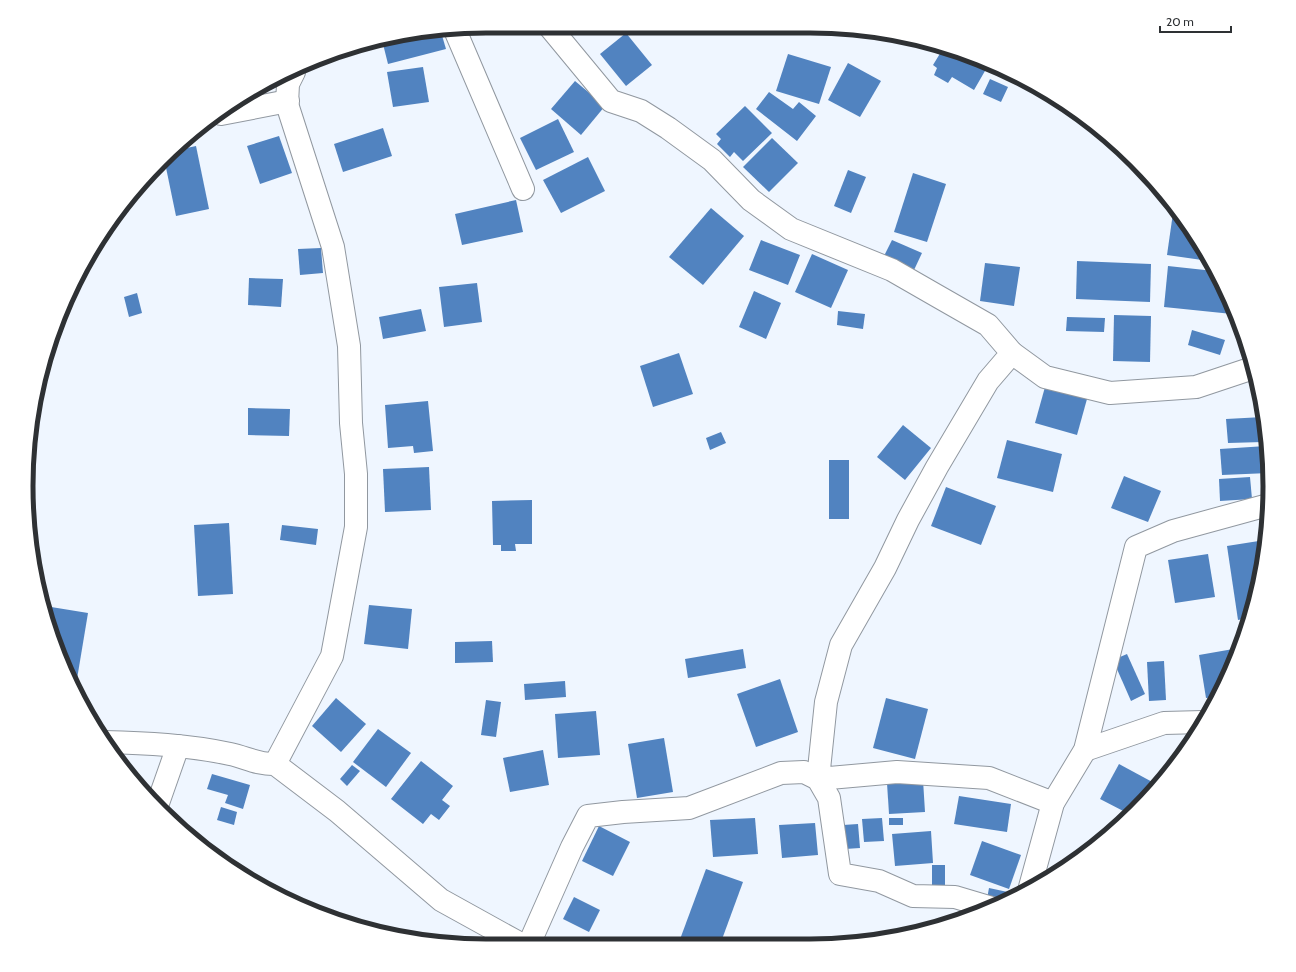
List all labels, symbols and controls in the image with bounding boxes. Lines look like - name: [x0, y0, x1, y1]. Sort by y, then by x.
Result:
- scale bar: [1160, 8, 1231, 34]
- text: 20 m: [1166, 14, 1194, 29]

